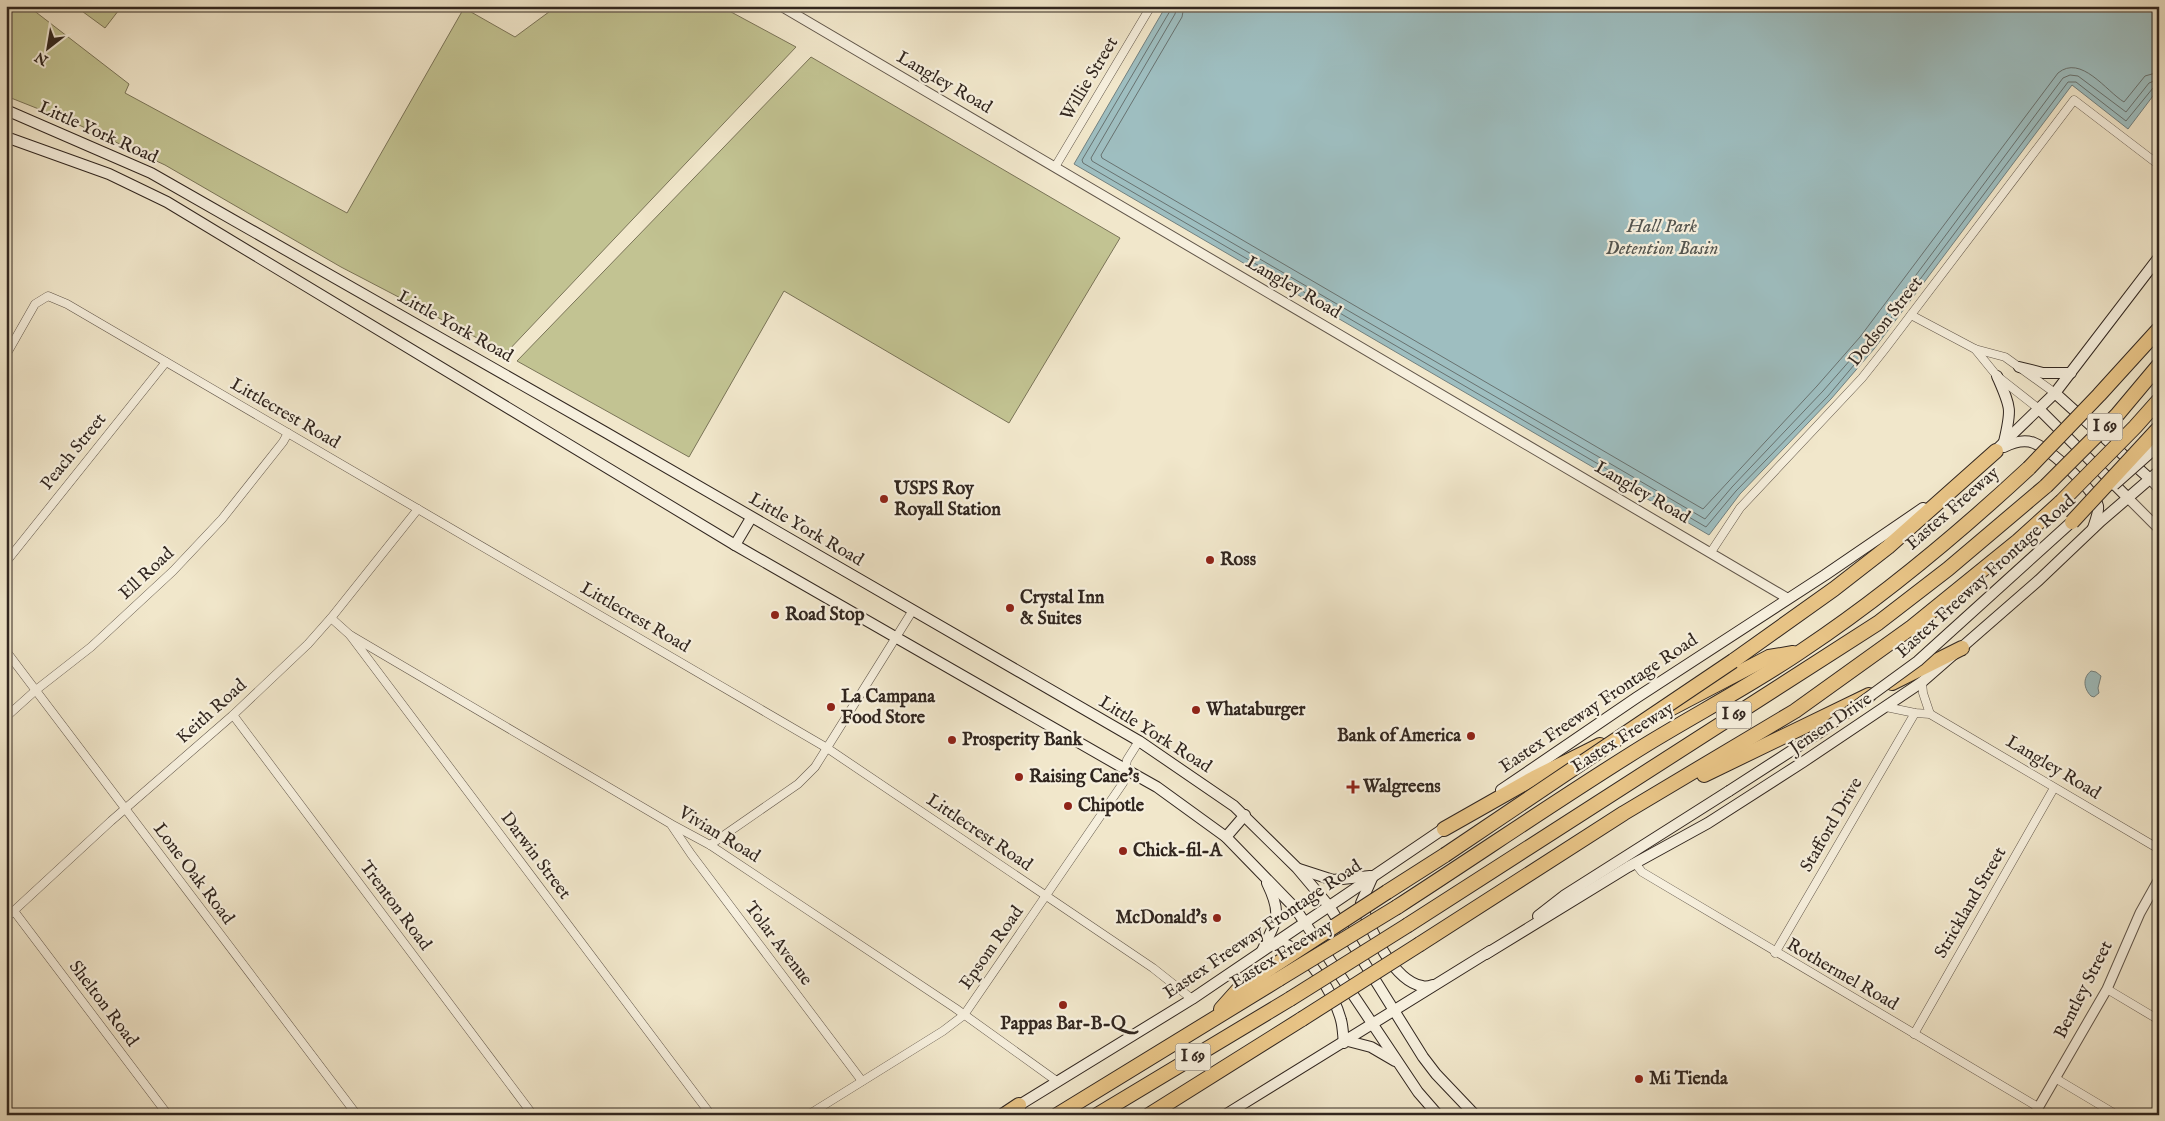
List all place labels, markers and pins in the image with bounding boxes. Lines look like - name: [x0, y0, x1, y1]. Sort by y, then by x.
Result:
- place label: USPS Roy Royall Station: [893, 478, 1001, 522]
- marker: USPS Roy Royall Station: [878, 493, 890, 505]
- place label: Ross: [1220, 549, 1257, 572]
- marker: Ross: [1204, 554, 1216, 566]
- place label: Crystal Inn & Suites: [1020, 587, 1105, 631]
- marker: Crystal Inn & Suites: [1004, 602, 1016, 614]
- place label: Road Stop: [785, 604, 865, 627]
- marker: Road Stop: [769, 609, 781, 621]
- place label: La Campana Food Store: [841, 686, 936, 730]
- place label: Whataburger: [1205, 699, 1306, 722]
- marker: La Campana Food Store: [825, 701, 837, 713]
- marker: Whataburger: [1190, 704, 1202, 716]
- place label: Bank of America: [1337, 725, 1462, 748]
- place label: Prosperity Bank: [962, 729, 1084, 752]
- marker: Bank of America: [1465, 730, 1477, 742]
- marker: Prosperity Bank: [946, 734, 958, 746]
- place label: Raising Cane's: [1029, 766, 1140, 789]
- marker: Raising Cane's: [1013, 771, 1025, 783]
- place label: Walgreens: [1362, 776, 1441, 799]
- marker: Walgreens: [1347, 781, 1359, 793]
- place label: Chipotle: [1078, 795, 1145, 818]
- marker: Chipotle: [1062, 800, 1074, 812]
- place label: Chick-fil-A: [1133, 840, 1223, 863]
- marker: Chick-fil-A: [1117, 845, 1129, 857]
- place label: McDonald's: [1115, 907, 1208, 930]
- marker: McDonald's: [1211, 912, 1223, 924]
- marker: Pappas Bar-B-Q: [1057, 999, 1069, 1011]
- place label: Pappas Bar-B-Q: [1000, 1013, 1139, 1036]
- place label: Mi Tienda: [1649, 1068, 1729, 1091]
- marker: Mi Tienda: [1633, 1073, 1645, 1085]

